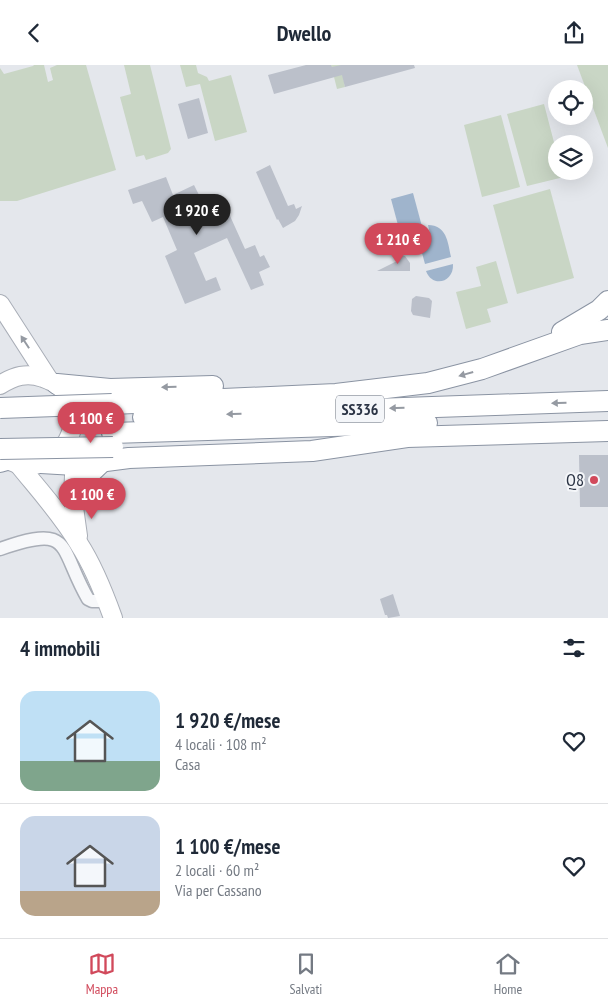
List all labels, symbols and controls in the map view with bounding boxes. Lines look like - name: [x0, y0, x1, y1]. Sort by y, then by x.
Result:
- icon: back: [20, 19, 48, 47]
- text: Dwello: [277, 19, 331, 47]
- icon: share: [560, 19, 588, 47]
- map controls: [548, 80, 593, 180]
- button: locate: [548, 80, 593, 125]
- button: layers: [548, 135, 593, 180]
- pin: 1 920 €: [151, 193, 243, 236]
- text: 1 920 €: [175, 200, 219, 220]
- pin: 1 210 €: [352, 223, 444, 265]
- text: 1 210 €: [376, 229, 420, 249]
- one-way arrow: [20, 335, 30, 349]
- one-way arrow: [458, 370, 473, 378]
- one-way arrow: [161, 383, 177, 391]
- road number: SS336: [336, 395, 384, 423]
- one-way arrow: [551, 399, 567, 407]
- pin: 1 100 €: [45, 401, 137, 444]
- one-way arrow: [389, 404, 405, 412]
- text: 1 100 €: [69, 408, 113, 428]
- one-way arrow: [226, 410, 242, 418]
- place label: Q8: [566, 468, 584, 491]
- marker: Q8: [588, 474, 600, 486]
- pin: 1 100 €: [46, 477, 138, 520]
- text: 1 100 €: [70, 484, 114, 504]
- icon: filters: [560, 634, 588, 662]
- text: 4 immobili: [20, 635, 100, 662]
- text: 1 920 €/mese: [175, 707, 280, 734]
- icon: home: [60, 711, 120, 771]
- icon: heart: [560, 727, 588, 755]
- text: 4 locali · 108 m²: [175, 734, 266, 754]
- text: Casa: [175, 754, 200, 774]
- text: 1 100 €/mese: [175, 833, 280, 860]
- icon: home: [60, 836, 120, 896]
- icon: heart: [560, 852, 588, 880]
- text: 2 locali · 60 m²: [175, 860, 259, 880]
- text: Via per Cassano: [175, 880, 262, 900]
- tab: Mappa: [86, 950, 118, 998]
- tab: Salvati: [290, 950, 322, 998]
- tab: Home: [494, 950, 522, 998]

